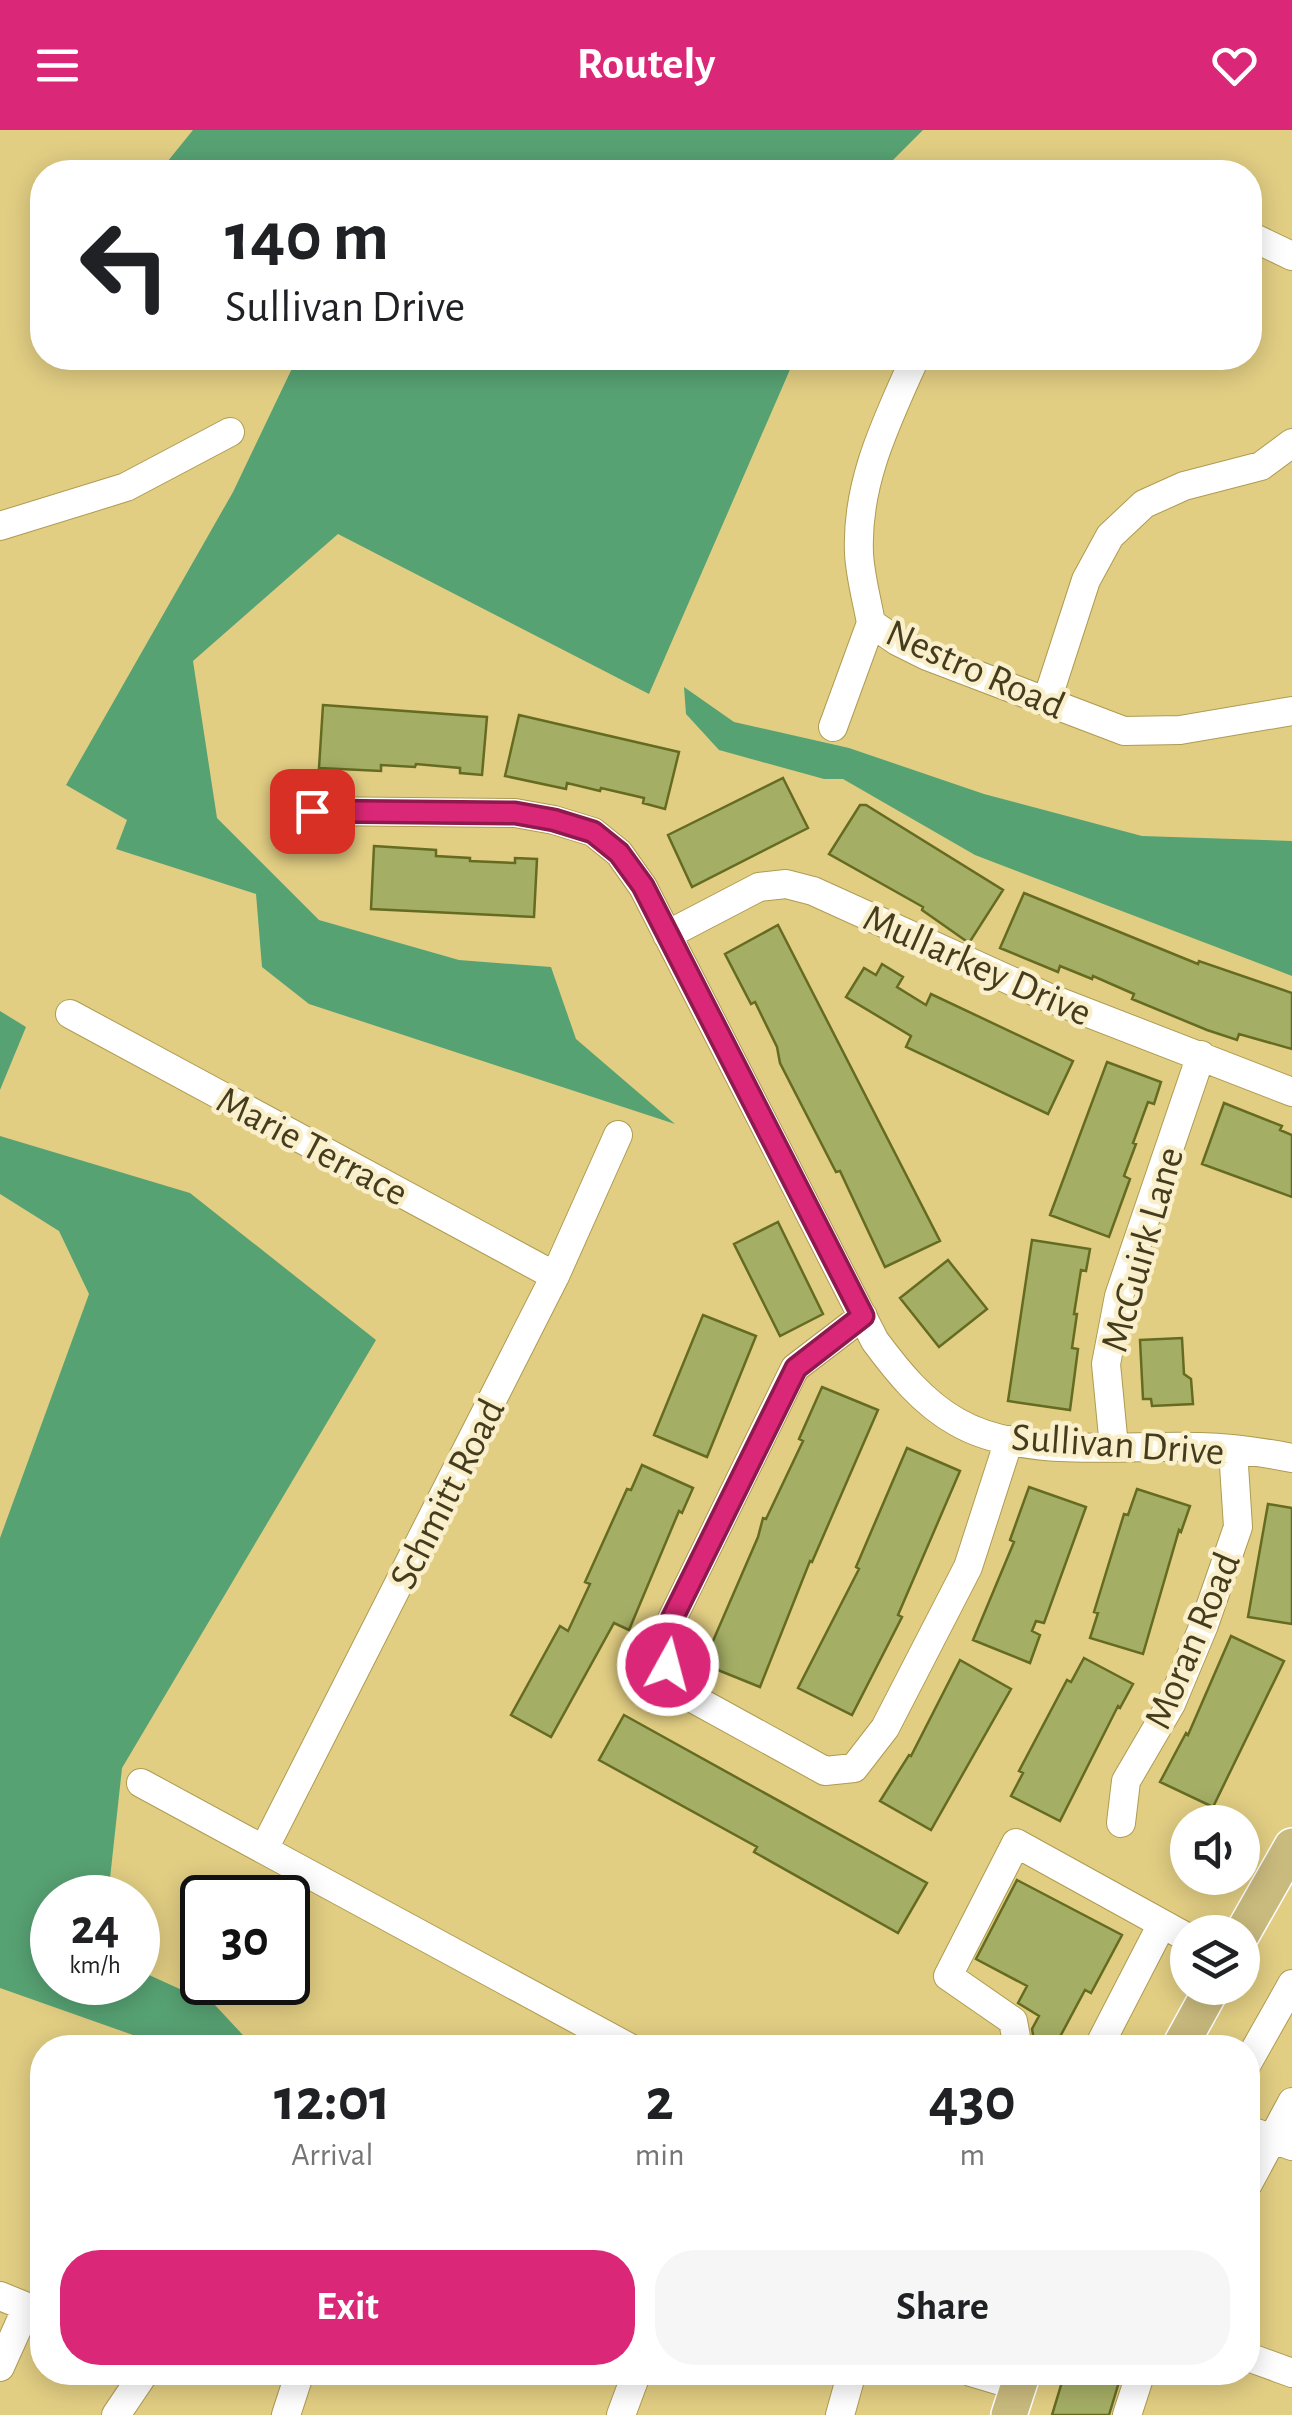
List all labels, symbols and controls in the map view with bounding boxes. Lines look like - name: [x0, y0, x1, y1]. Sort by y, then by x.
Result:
- icon: menu: [30, 38, 85, 93]
- icon: heart: [1207, 38, 1262, 93]
- text: Routely: [577, 42, 715, 87]
- icon: left: [60, 200, 190, 330]
- text: 140 m: [225, 203, 389, 273]
- text: Sullivan Drive: [225, 285, 465, 330]
- street label: Nestro Road: [880, 613, 1071, 727]
- pin: [270, 769, 355, 854]
- icon: arrive: [285, 784, 340, 839]
- street label: Mullarkey Drive: [857, 898, 1097, 1034]
- street label: Marie Terrace: [210, 1080, 414, 1214]
- street label: McGuirk Lane: [1095, 1143, 1191, 1356]
- street label: Schmitt Road: [383, 1392, 513, 1595]
- street label: Sullivan Drive: [1010, 1418, 1226, 1472]
- street label: Moran Road: [1138, 1547, 1248, 1735]
- position arrow: [616, 1613, 720, 1717]
- map controls: [1170, 1805, 1260, 2005]
- button: sound: [1170, 1805, 1260, 1895]
- speed limit sign: 30: [180, 1875, 310, 2005]
- text: 24: [71, 1903, 119, 1953]
- button: layers: [1170, 1915, 1260, 2005]
- text: km/h: [69, 1953, 121, 1978]
- text: 12:01: [274, 2071, 391, 2131]
- text: 2: [645, 2071, 674, 2131]
- text: 430: [929, 2071, 1016, 2131]
- text: Arrival: [291, 2139, 373, 2171]
- text: min: [635, 2139, 684, 2171]
- text: m: [959, 2139, 985, 2171]
- button: Exit: [60, 2250, 635, 2365]
- button: Share: [655, 2250, 1230, 2365]

